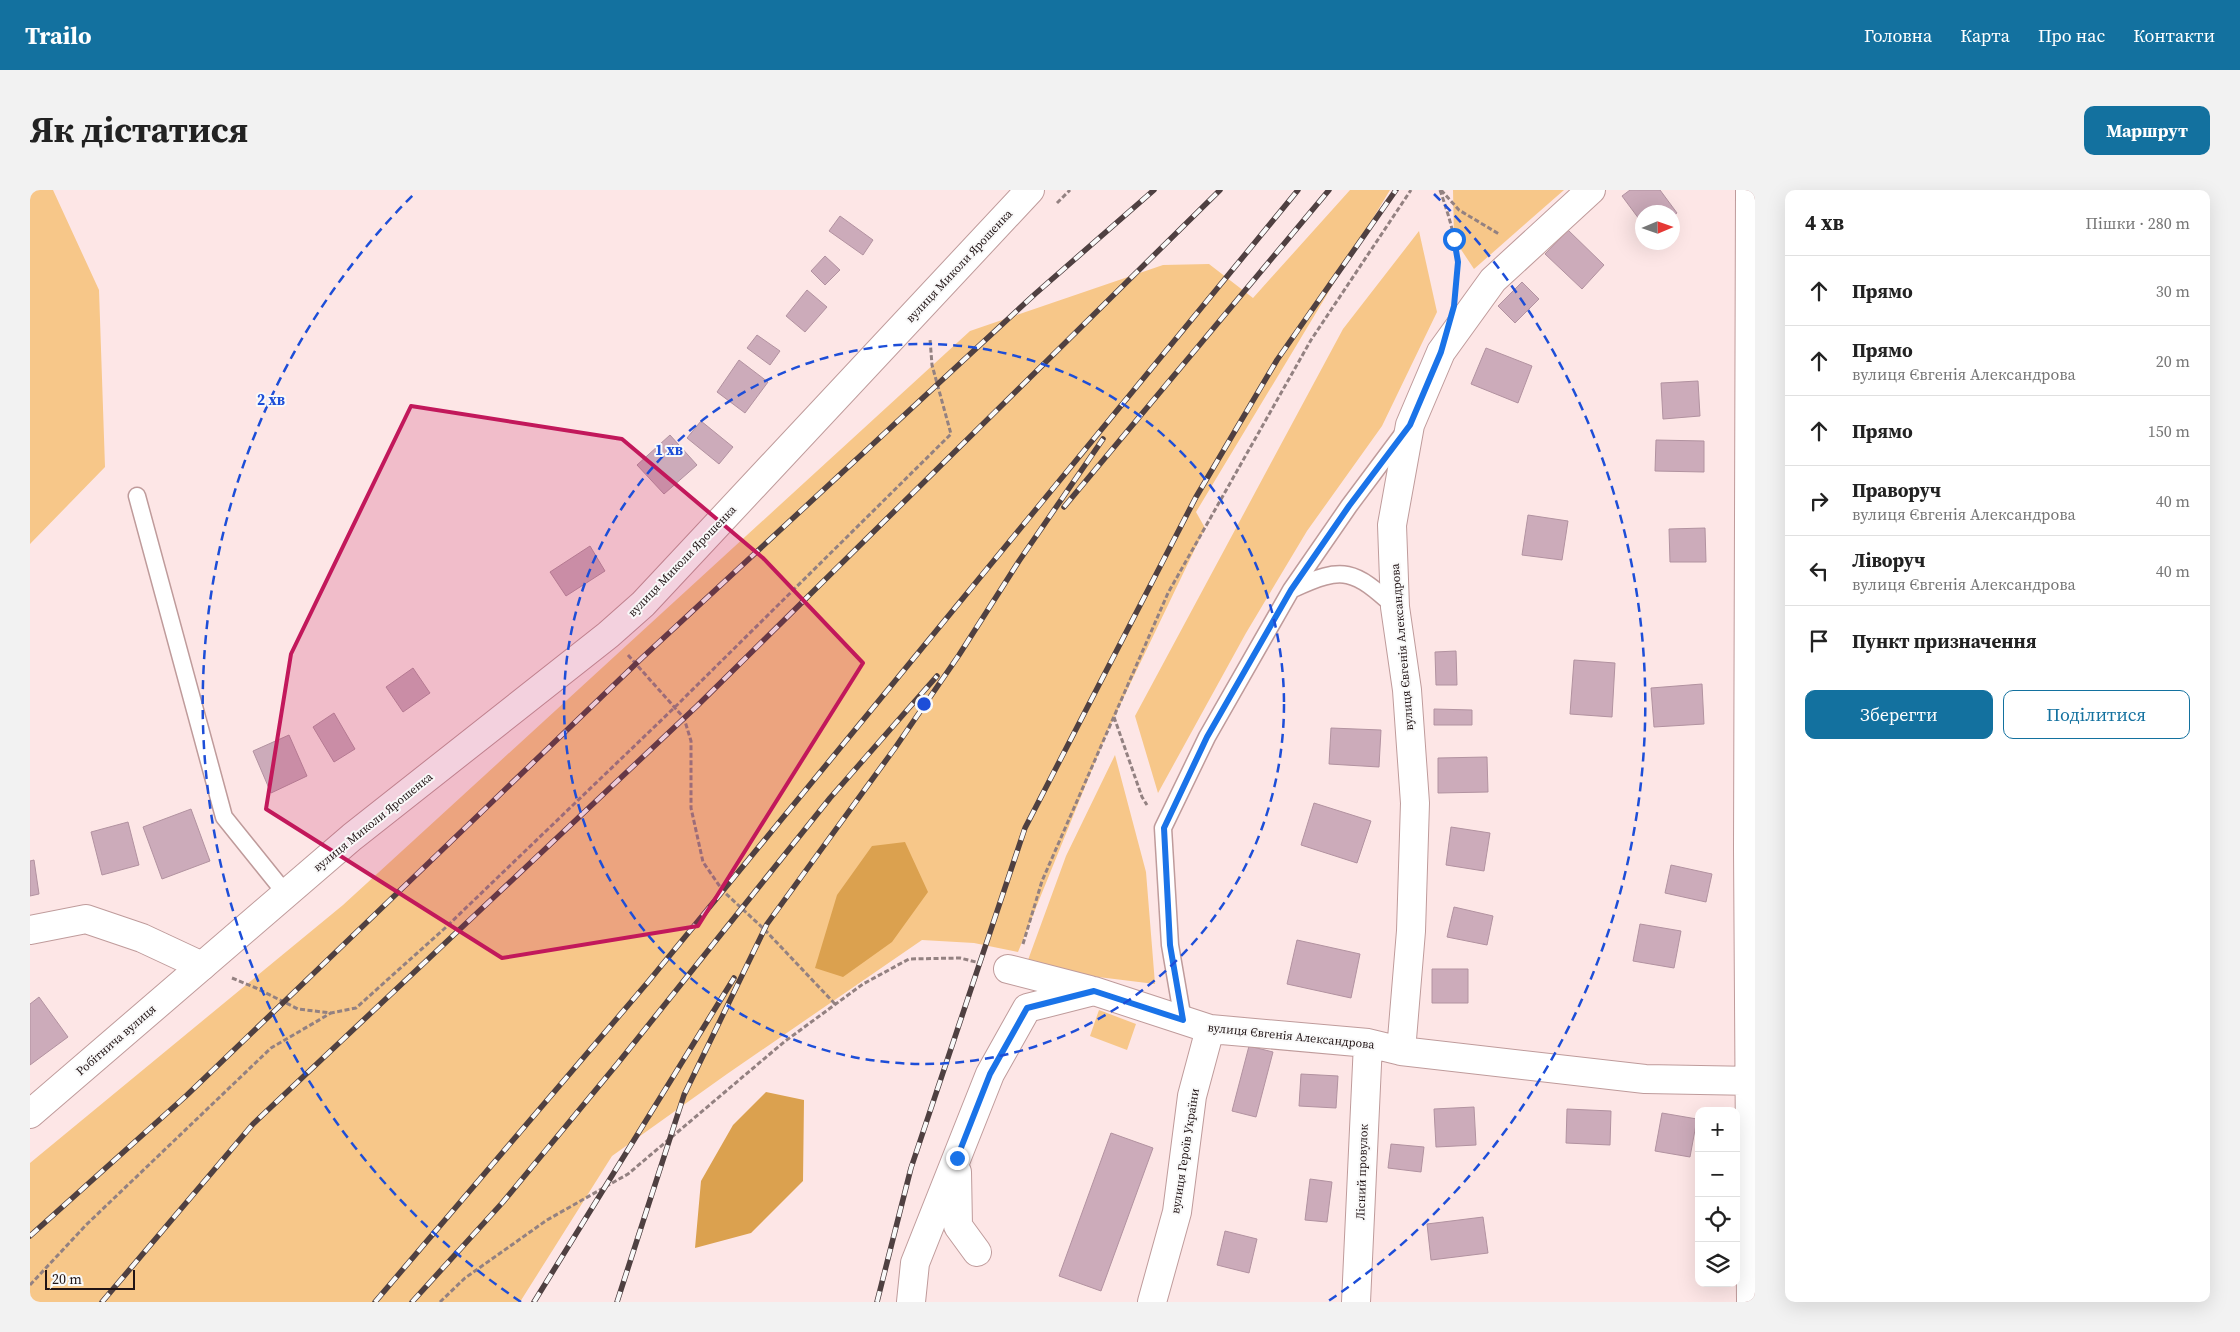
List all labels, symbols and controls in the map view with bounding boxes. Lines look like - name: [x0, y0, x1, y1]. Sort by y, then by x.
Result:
- text: Trailo: [25, 19, 92, 52]
- text: Головна: [1864, 23, 1932, 48]
- text: Карта: [1960, 23, 2010, 48]
- text: Про нас: [2038, 23, 2105, 48]
- text: Контакти: [2133, 23, 2215, 48]
- text: Як дістатися: [30, 106, 248, 154]
- button: Маршрут: [2084, 106, 2210, 155]
- street label: вулиця Миколи Ярошенка: [902, 205, 1016, 326]
- north arrow: [1635, 205, 1680, 250]
- text: 4 хв: [1805, 208, 1844, 237]
- text: Пішки · 280 m: [2086, 212, 2190, 234]
- route start: [1443, 228, 1466, 251]
- icon: ahead: [1805, 277, 1833, 305]
- text: Прямо: [1852, 278, 1913, 304]
- text: 30 m: [2156, 280, 2190, 302]
- text: Прямо: [1852, 337, 1913, 363]
- icon: ahead: [1805, 347, 1833, 375]
- text: 20 m: [2156, 350, 2190, 372]
- text: вулиця Євгенія Александрова: [1852, 363, 2076, 385]
- text: 2 хв: [257, 389, 285, 410]
- icon: ahead: [1805, 417, 1833, 445]
- text: Прямо: [1852, 418, 1913, 444]
- text: 150 m: [2148, 420, 2190, 442]
- text: 1 хв: [655, 439, 683, 460]
- text: Праворуч: [1852, 477, 1941, 503]
- icon: right: [1805, 487, 1833, 515]
- text: 40 m: [2156, 490, 2190, 512]
- street label: вулиця Миколи Ярошенка: [624, 501, 740, 620]
- text: вулиця Євгенія Александрова: [1852, 503, 2076, 525]
- text: Ліворуч: [1852, 547, 1925, 573]
- icon: left: [1805, 557, 1833, 585]
- text: 40 m: [2156, 560, 2190, 582]
- street label: вулиця Євгенія Александрова: [1387, 562, 1417, 731]
- text: вулиця Євгенія Александрова: [1852, 573, 2076, 595]
- icon: arrive: [1805, 627, 1833, 655]
- text: Пункт призначення: [1852, 628, 2037, 654]
- button: Зберегти: [1805, 690, 1993, 739]
- button: Поділитися: [2003, 690, 2190, 739]
- centre of rings: [915, 695, 933, 713]
- street label: вулиця Миколи Ярошенка: [310, 768, 437, 875]
- street label: Робітнича вулиця: [73, 1001, 159, 1079]
- street label: вулиця Євгенія Александрова: [1207, 1019, 1376, 1053]
- street label: вулиця Героїв України: [1167, 1087, 1203, 1215]
- map controls: [1695, 1107, 1740, 1287]
- button: +: [1695, 1107, 1740, 1152]
- street label: Лісний провулок: [1352, 1123, 1372, 1220]
- route end: [946, 1147, 969, 1170]
- button: −: [1695, 1152, 1740, 1197]
- button: locate: [1695, 1197, 1740, 1242]
- button: layers: [1695, 1242, 1740, 1287]
- scale bar: [45, 1267, 135, 1290]
- text: 20 m: [52, 1269, 82, 1289]

